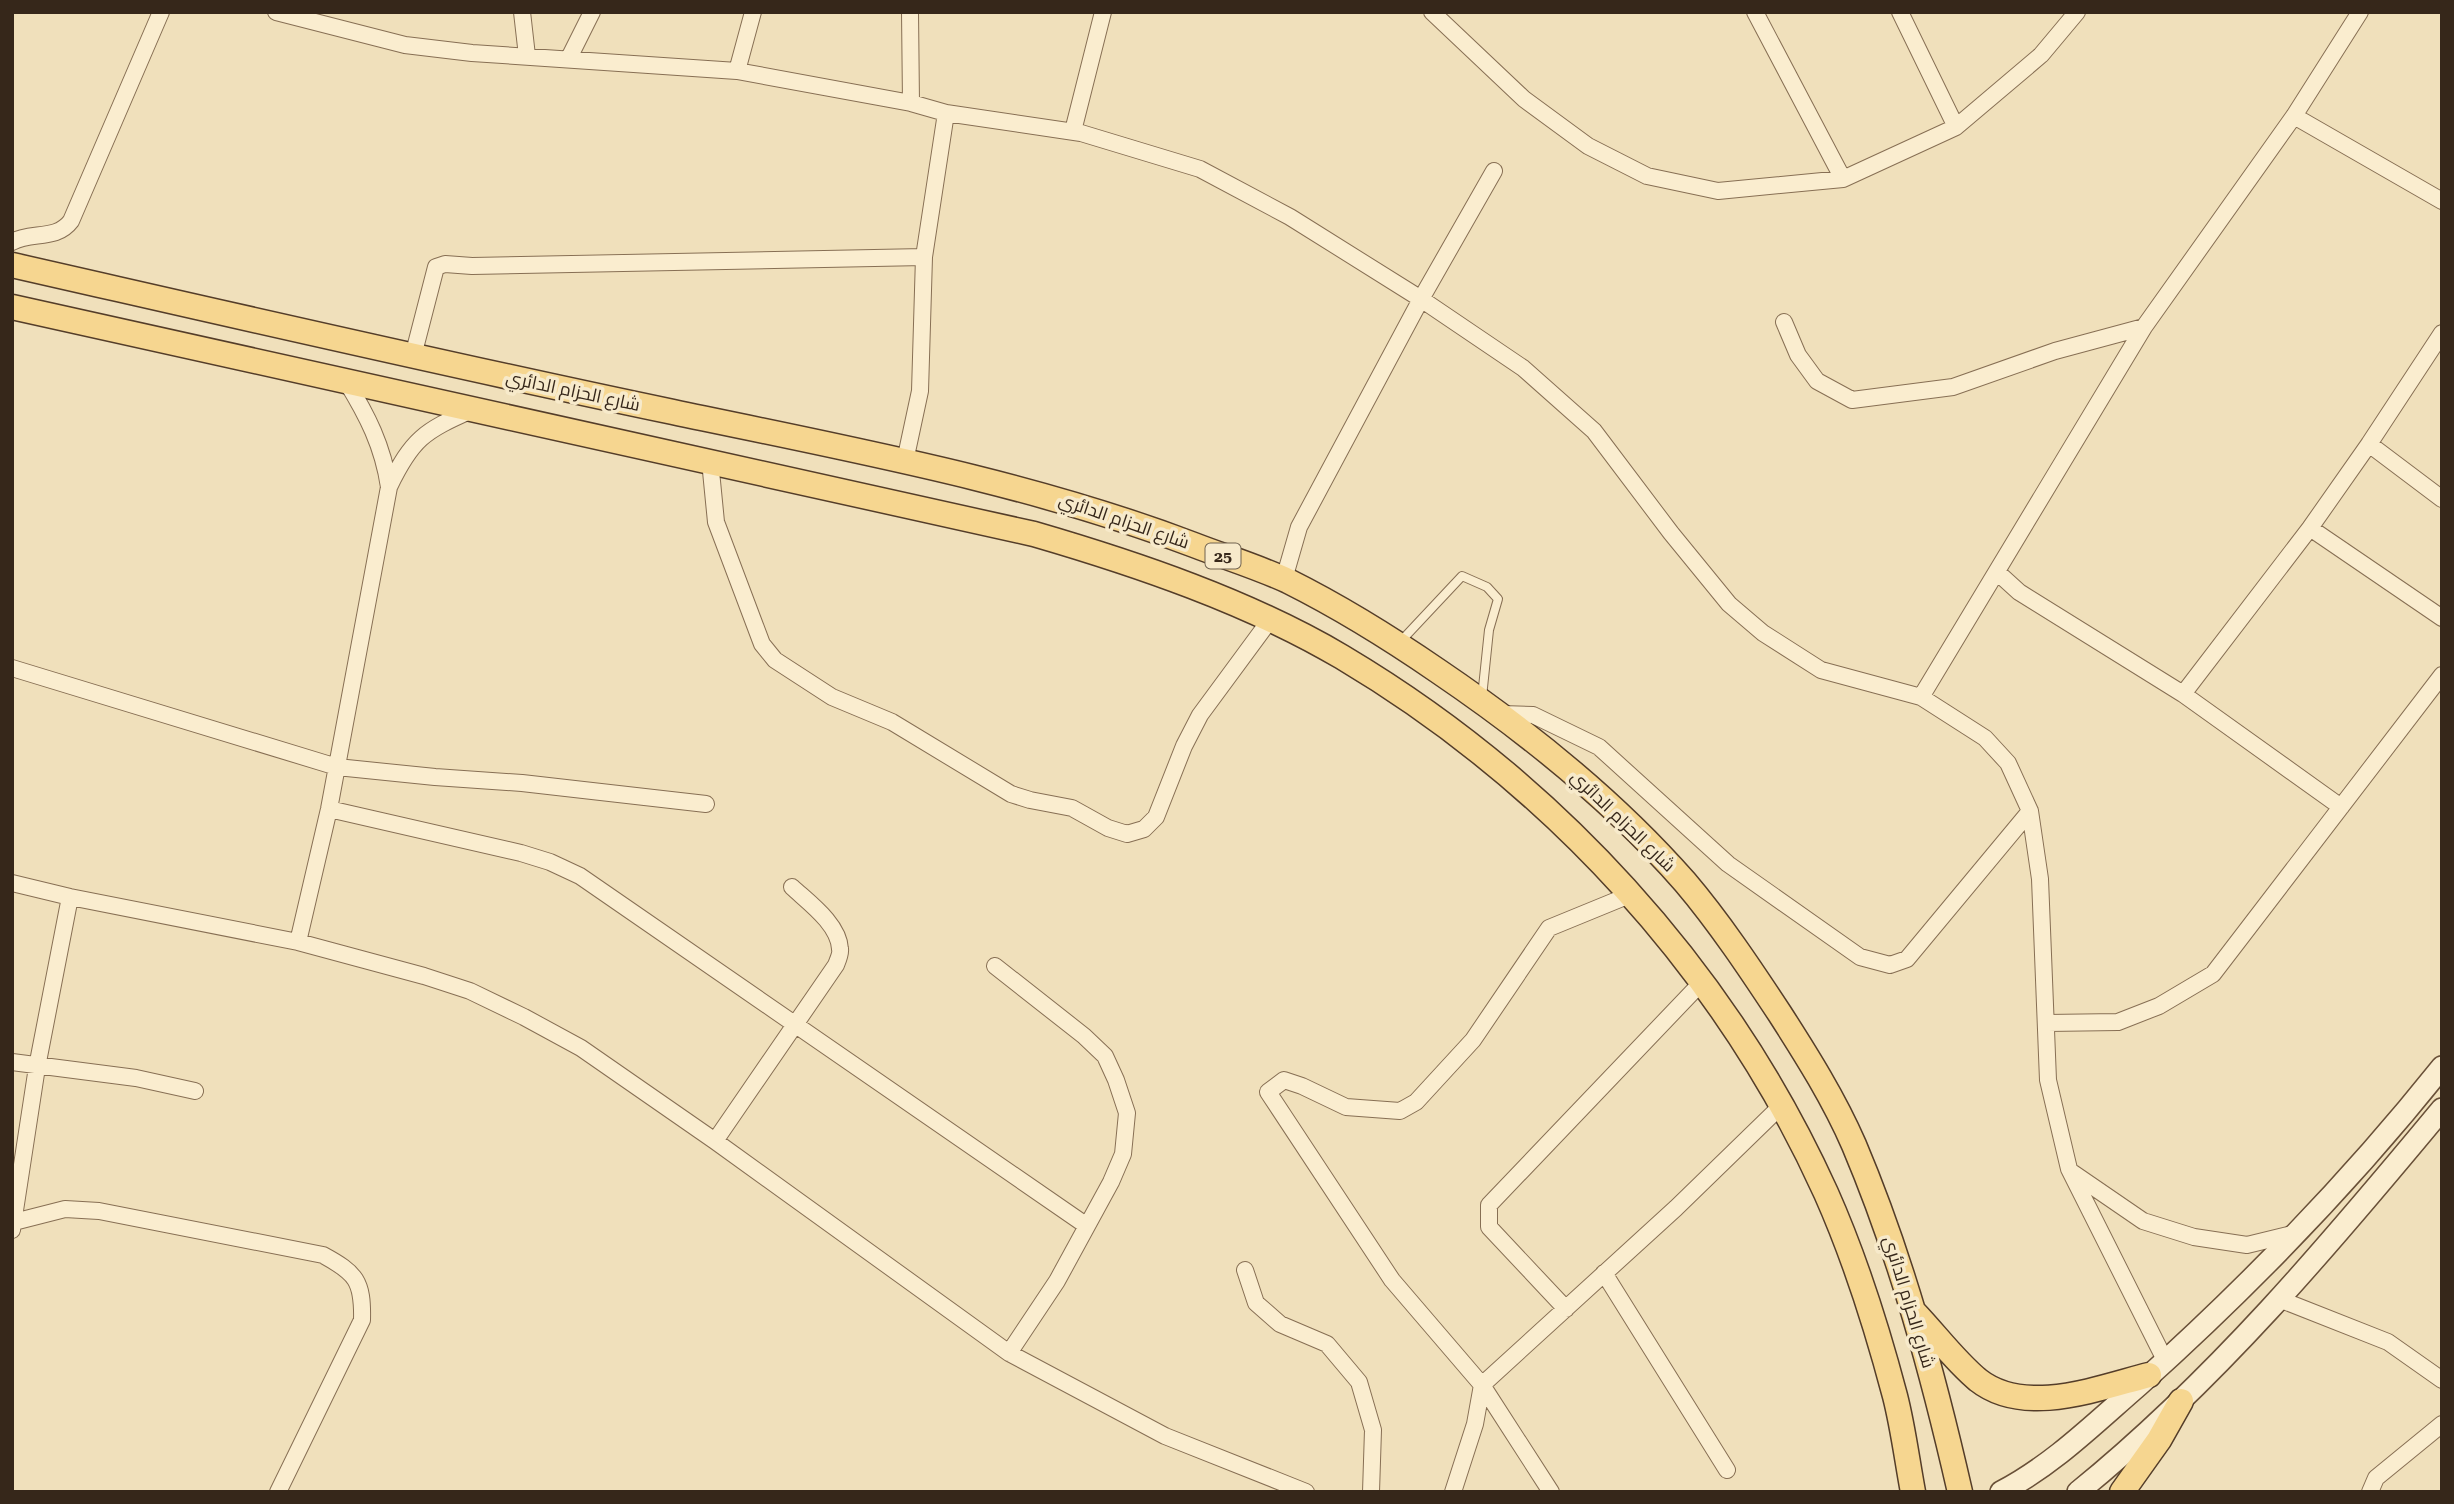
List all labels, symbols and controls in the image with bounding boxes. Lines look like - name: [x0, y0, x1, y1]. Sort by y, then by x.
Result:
- street label: شارع الحزام الدائري: [503, 366, 642, 419]
- street label: شارع الحزام الدائري: [1055, 488, 1192, 556]
- road number: 25: [1206, 544, 1240, 568]
- street label: شارع الحزام الدائري: [1564, 766, 1680, 879]
- street label: شارع الحزام الدائري: [1876, 1233, 1940, 1371]

